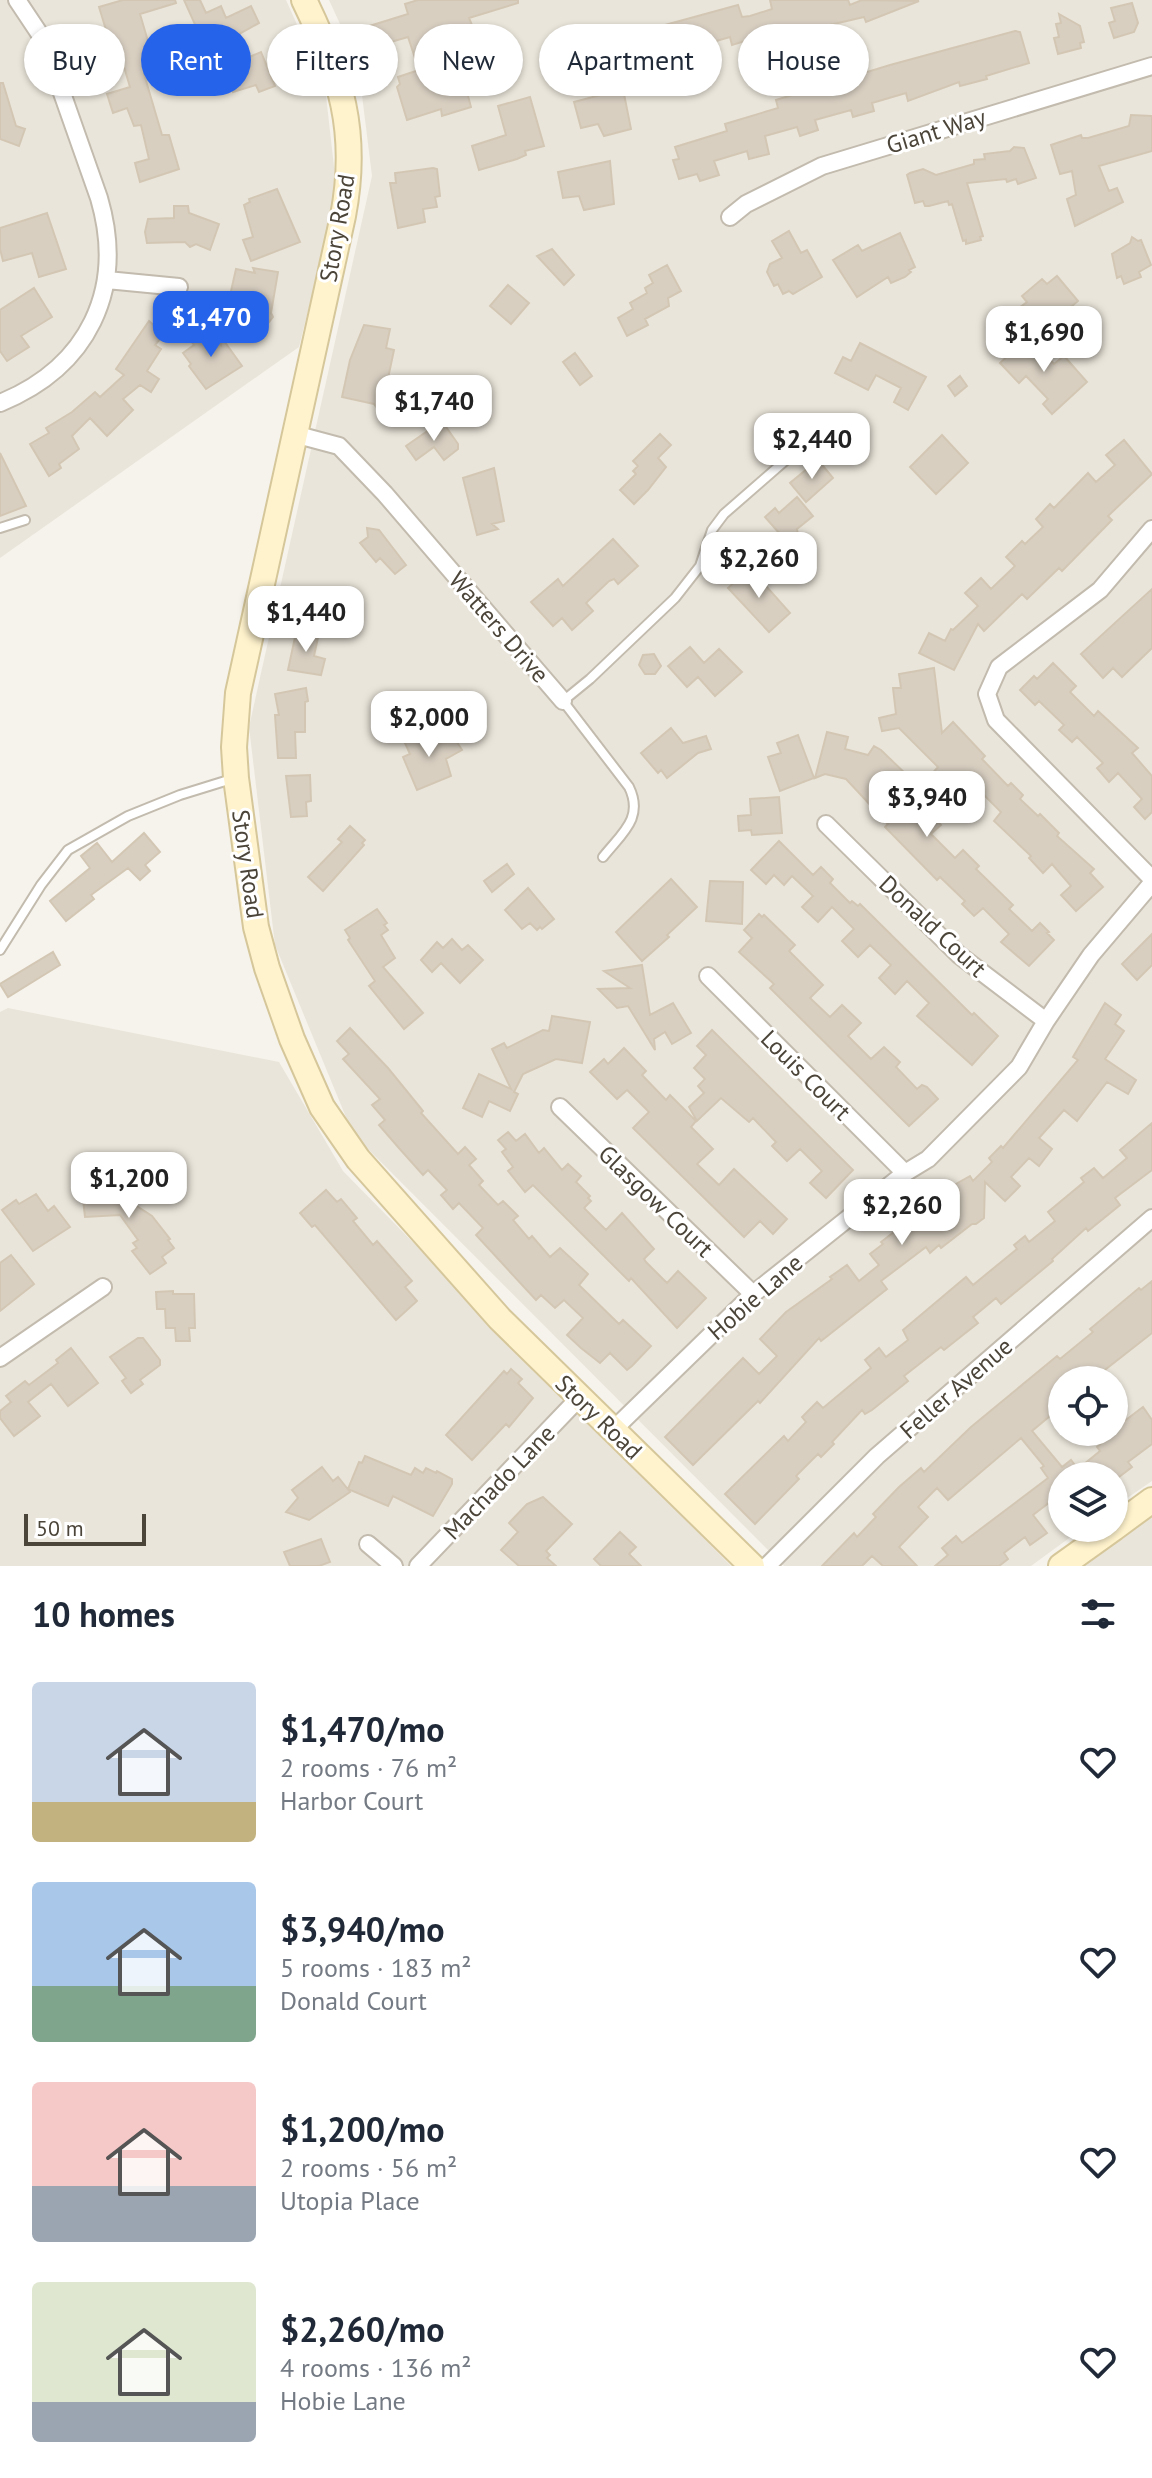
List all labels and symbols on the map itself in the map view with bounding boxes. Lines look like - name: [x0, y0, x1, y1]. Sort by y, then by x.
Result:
- street label: Giant Way: [883, 101, 989, 161]
- street label: Story Road: [312, 172, 362, 284]
- pin: $1,470: [146, 291, 276, 359]
- pin: $1,690: [979, 306, 1109, 374]
- pin: $1,740: [369, 375, 499, 443]
- pin: $2,440: [747, 413, 877, 481]
- pin: $2,260: [694, 532, 824, 600]
- street label: Watters Drive: [442, 565, 556, 689]
- pin: $1,440: [241, 586, 371, 654]
- pin: $2,000: [364, 691, 494, 759]
- pin: $3,940: [862, 771, 992, 839]
- street label: Story Road: [225, 808, 271, 920]
- street label: Donald Court: [873, 868, 993, 984]
- street label: Louis Court: [754, 1023, 858, 1127]
- street label: Glasgow Court: [592, 1138, 720, 1264]
- pin: $1,200: [64, 1152, 194, 1220]
- pin: $2,260: [837, 1179, 967, 1247]
- street label: Hobie Lane: [701, 1247, 809, 1347]
- street label: Feller Avenue: [893, 1331, 1019, 1445]
- street label: Story Road: [549, 1368, 649, 1466]
- street label: Machado Lane: [436, 1418, 562, 1546]
- scale bar: [24, 1510, 146, 1546]

